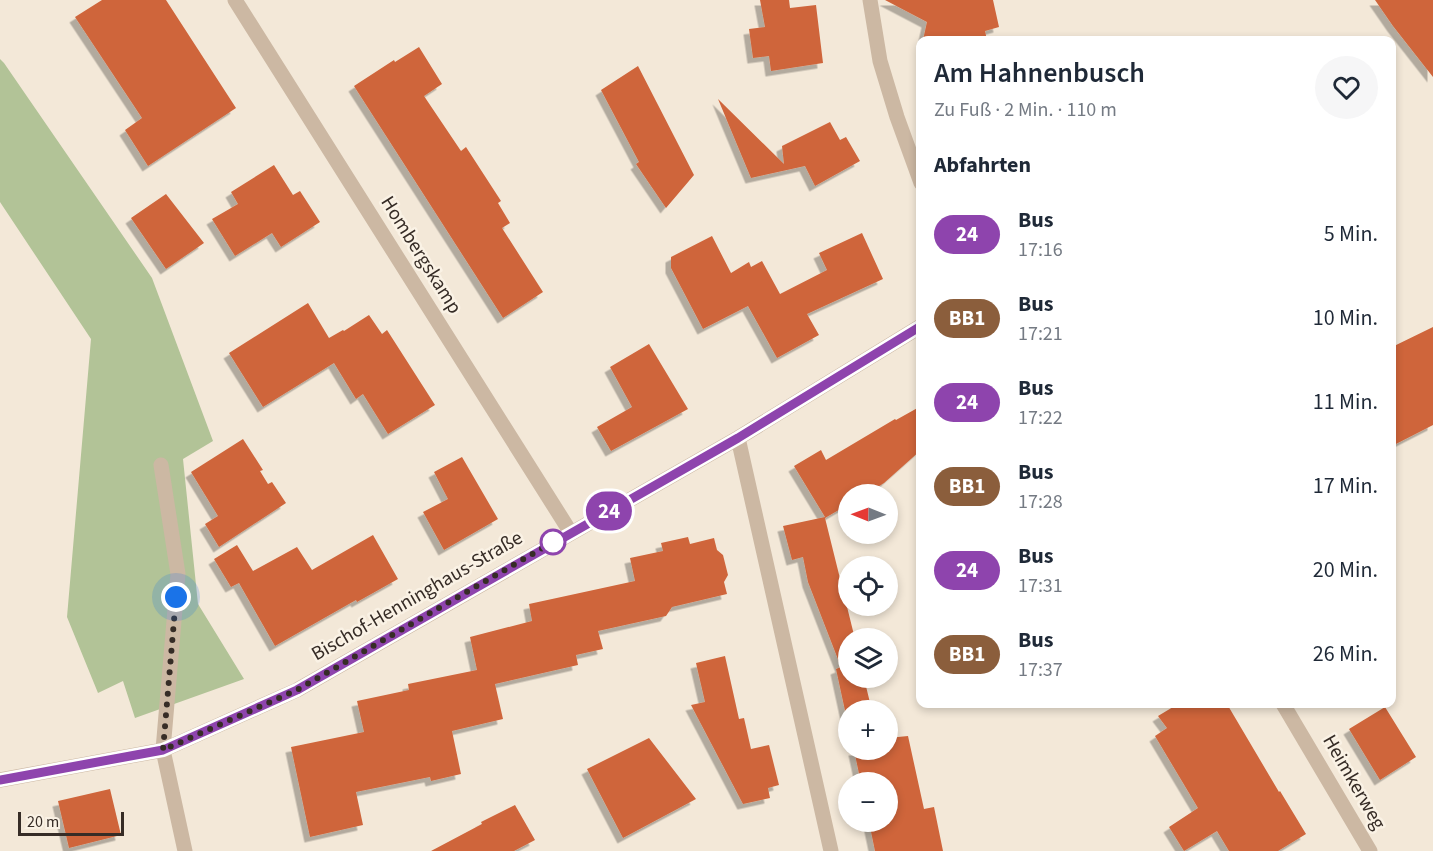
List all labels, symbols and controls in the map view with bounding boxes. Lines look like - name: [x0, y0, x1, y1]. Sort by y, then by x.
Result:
- text: Am Hahnenbusch: [934, 53, 1145, 93]
- button: heart: [1315, 56, 1378, 119]
- text: Zu Fuß · 2 Min. · 110 m: [934, 96, 1117, 124]
- text: Abfahrten: [934, 149, 1031, 181]
- street label: Hombergskamp: [374, 191, 468, 319]
- text: Bus: [1018, 204, 1054, 236]
- text: 5 Min.: [1324, 218, 1378, 250]
- text: 24: [956, 219, 978, 249]
- text: 17:16: [1018, 236, 1063, 264]
- text: Bus: [1018, 288, 1054, 320]
- text: 10 Min.: [1313, 302, 1378, 334]
- text: BB1: [949, 303, 985, 333]
- text: 17:21: [1018, 320, 1063, 348]
- text: Bus: [1018, 372, 1054, 404]
- text: 11 Min.: [1313, 386, 1378, 418]
- text: 24: [956, 387, 978, 417]
- text: 17:22: [1018, 404, 1063, 432]
- text: Bus: [1018, 456, 1054, 488]
- text: 17 Min.: [1313, 470, 1378, 502]
- text: BB1: [949, 471, 985, 501]
- north arrow: [838, 484, 898, 544]
- map controls: [838, 484, 898, 832]
- text: 17:28: [1018, 488, 1063, 516]
- line badge: 24: [582, 492, 636, 530]
- text: 24: [598, 496, 620, 526]
- street label: Bischof-Henninghaus-Straße: [306, 524, 528, 668]
- unlabelled marker: [540, 529, 566, 555]
- text: Bus: [1018, 540, 1054, 572]
- text: 20 Min.: [1313, 554, 1378, 586]
- text: 24: [956, 555, 978, 585]
- button: locate: [838, 556, 898, 616]
- text: 17:31: [1018, 572, 1063, 600]
- your location: [161, 582, 191, 612]
- text: Bus: [1018, 624, 1054, 656]
- button: layers: [838, 628, 898, 688]
- text: 26 Min.: [1313, 638, 1378, 670]
- text: BB1: [949, 639, 985, 669]
- text: 17:37: [1018, 656, 1063, 684]
- button: +: [838, 700, 898, 760]
- street label: Heimkerweg: [1316, 729, 1392, 835]
- button: −: [838, 772, 898, 832]
- scale bar: [18, 809, 124, 836]
- text: 20 m: [27, 811, 59, 833]

